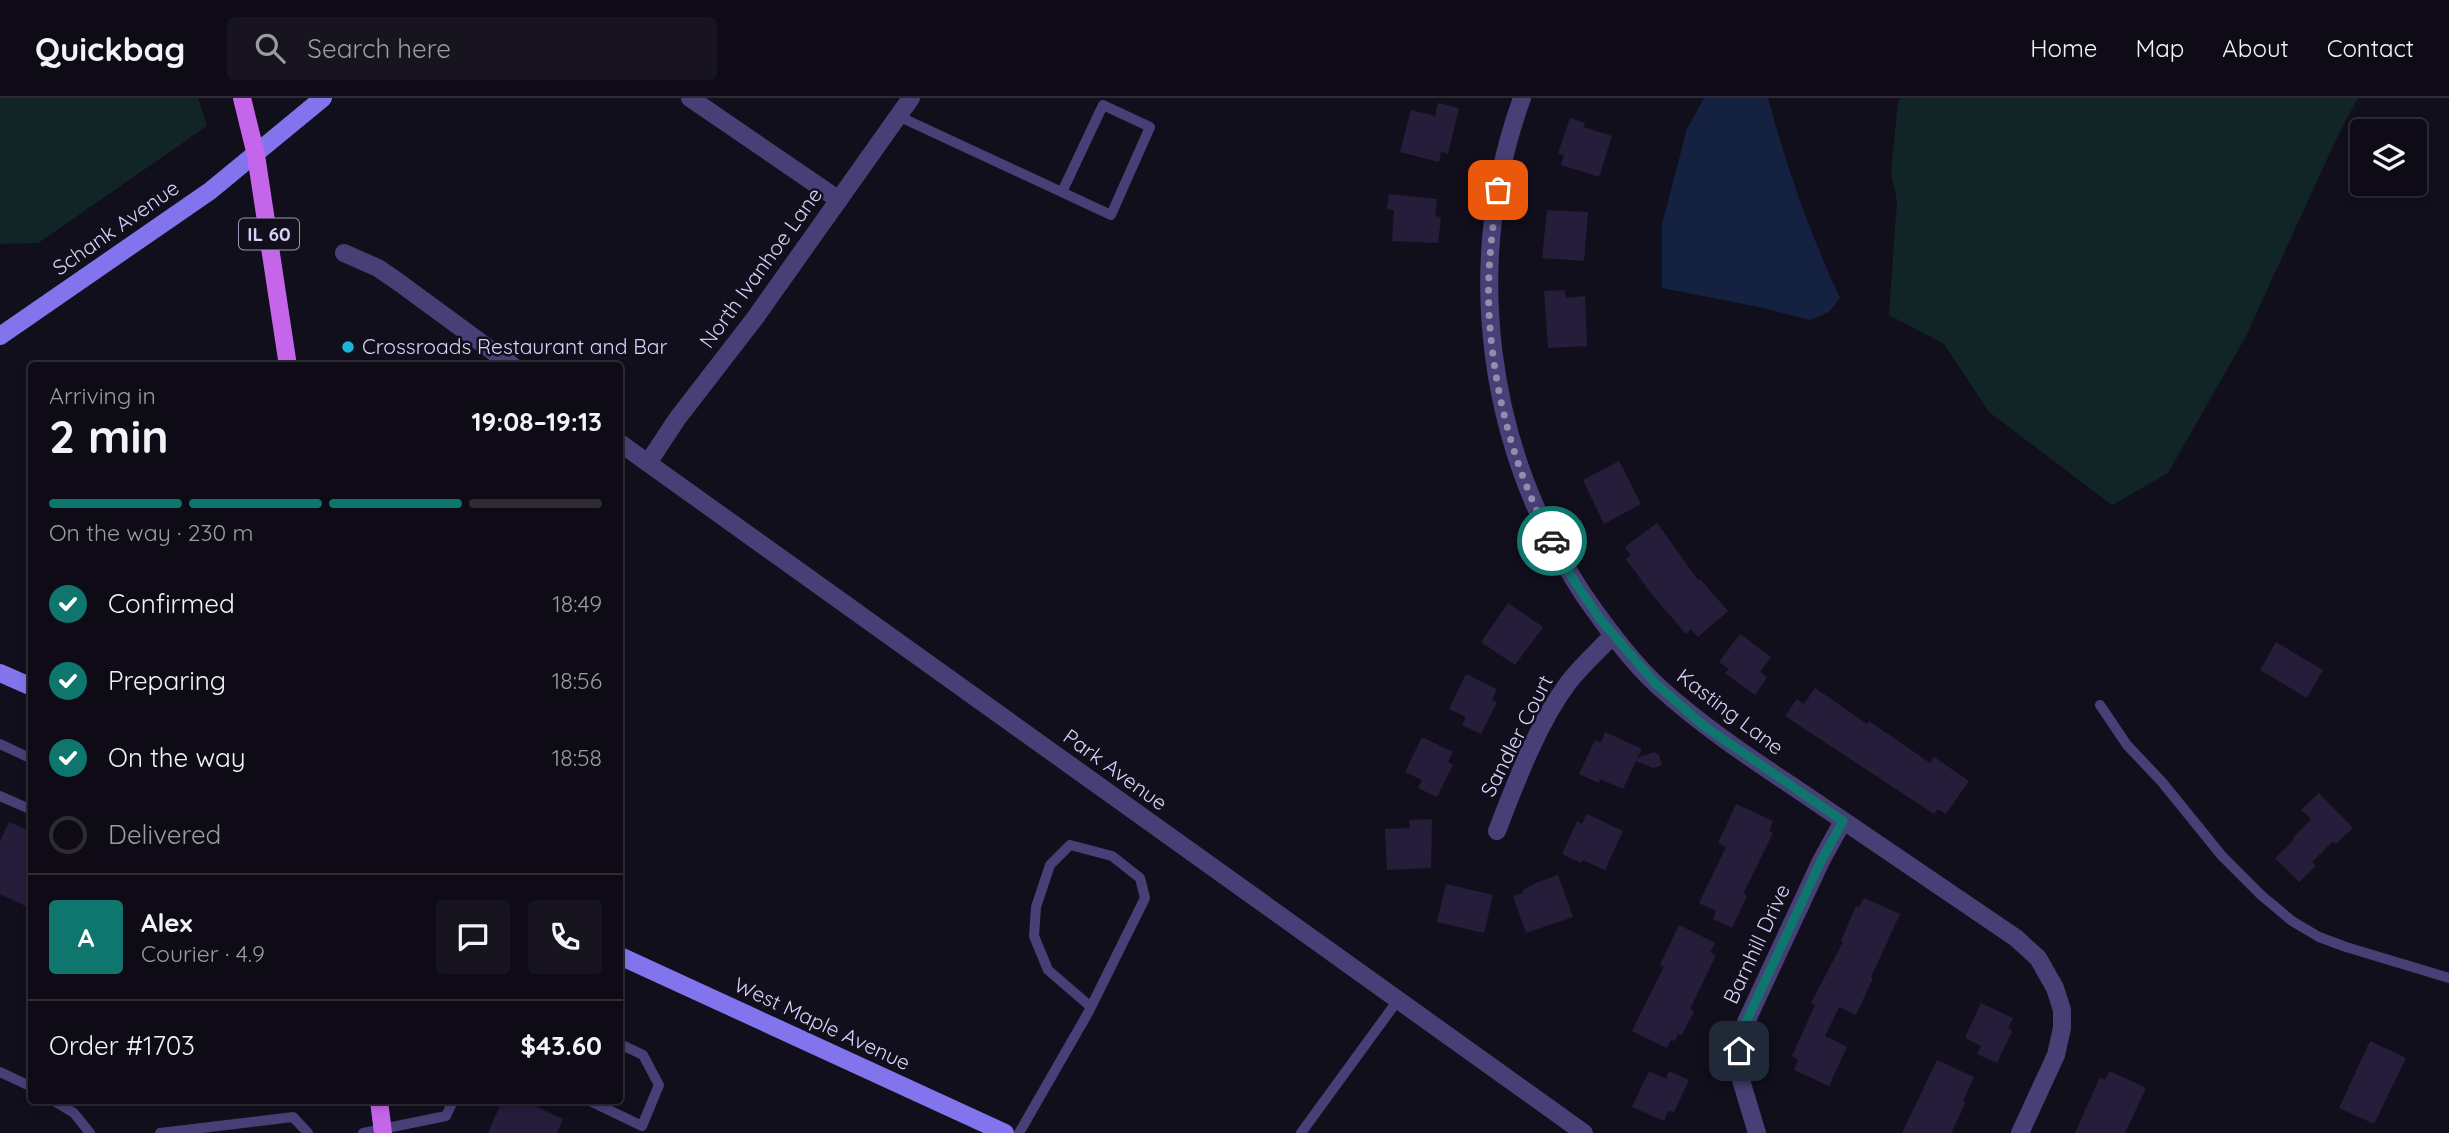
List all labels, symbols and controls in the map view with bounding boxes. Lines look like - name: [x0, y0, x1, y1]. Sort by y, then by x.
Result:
- search box: [227, 17, 717, 80]
- text: Quickbag: [35, 28, 185, 69]
- icon: search: [251, 29, 289, 67]
- text: Search here: [307, 32, 451, 65]
- text: Home: [2030, 33, 2097, 63]
- text: Map: [2135, 33, 2184, 63]
- text: About: [2222, 33, 2289, 63]
- text: Contact: [2327, 33, 2414, 63]
- map controls: [2350, 119, 2427, 196]
- button: layers: [2350, 119, 2427, 196]
- pin: [1468, 160, 1528, 220]
- icon: bag: [1479, 171, 1517, 209]
- street label: Schank Avenue: [47, 174, 184, 280]
- street label: North Ivanhoe Lane: [693, 182, 827, 353]
- road number: IL 60: [239, 218, 299, 250]
- place label: Crossroads Restaurant and Bar: [362, 333, 668, 359]
- marker: Crossroads Restaurant and Bar: [340, 339, 356, 355]
- text: Arriving in: [49, 381, 156, 410]
- text: 19:08–19:13: [471, 405, 602, 438]
- text: 2 min: [49, 407, 169, 465]
- courier: [1517, 506, 1587, 576]
- text: On the way · 230 m: [49, 518, 254, 547]
- icon: car: [1533, 522, 1571, 560]
- icon: check: [49, 585, 87, 623]
- text: Confirmed: [108, 587, 235, 620]
- text: 18:49: [552, 589, 602, 618]
- icon: check: [49, 662, 87, 700]
- street label: Kasting Lane: [1672, 663, 1789, 760]
- text: Preparing: [108, 664, 226, 697]
- text: 18:56: [552, 666, 602, 695]
- street label: Sandler Court: [1474, 670, 1558, 801]
- street label: Park Avenue: [1059, 723, 1173, 816]
- icon: check: [49, 739, 87, 777]
- text: On the way: [108, 741, 246, 774]
- text: 18:58: [552, 743, 602, 772]
- text: Delivered: [108, 818, 221, 851]
- street label: Barnhill Drive: [1717, 880, 1795, 1008]
- button: chat: [436, 900, 510, 974]
- button: phone: [528, 900, 602, 974]
- text: Alex: [141, 906, 192, 939]
- text: A: [78, 921, 94, 954]
- text: Courier · 4.9: [141, 939, 265, 968]
- street label: West Maple Avenue: [730, 971, 915, 1075]
- pin: [1709, 1021, 1769, 1081]
- text: Order #1703: [49, 1029, 195, 1062]
- text: $43.60: [520, 1029, 602, 1062]
- icon: home: [1720, 1032, 1758, 1070]

